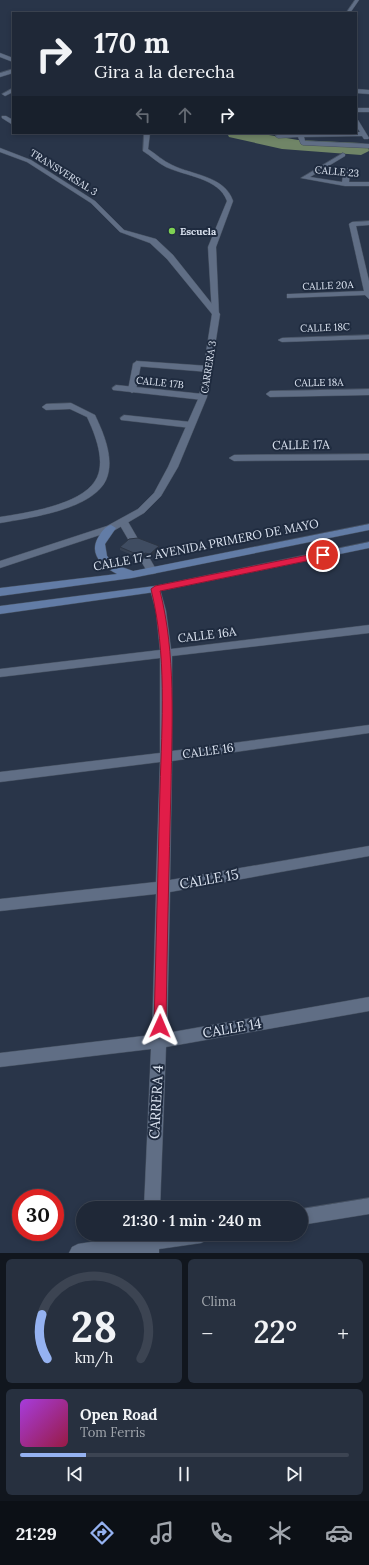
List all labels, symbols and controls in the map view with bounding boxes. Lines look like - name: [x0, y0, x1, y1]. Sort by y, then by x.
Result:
- text: 170 m: [94, 25, 169, 61]
- icon: right: [28, 28, 80, 80]
- text: Gira a la derecha: [94, 60, 235, 83]
- icon: left: [132, 104, 154, 126]
- icon: ahead: [174, 104, 196, 126]
- icon: right: [216, 104, 238, 126]
- street label: TRANSVERSAL 3: [27, 146, 100, 199]
- street label: CALLE 23: [314, 163, 360, 180]
- place label: Escuela: [180, 225, 217, 238]
- marker: Escuela: [167, 226, 177, 236]
- street label: CALLE 20A: [302, 278, 355, 293]
- street label: CALLE 18C: [300, 320, 350, 335]
- street label: CARRERA 3: [198, 339, 219, 394]
- street label: CALLE 17B: [135, 374, 185, 391]
- street label: CALLE 18A: [294, 376, 344, 389]
- street label: CALLE 17A: [272, 436, 330, 453]
- street label: CALLE 17 - AVENIDA PRIMERO DE MAYO: [92, 515, 320, 574]
- pin: [306, 538, 340, 572]
- icon: arrive: [312, 544, 334, 566]
- street label: CALLE 16A: [177, 623, 238, 646]
- street label: CALLE 16: [181, 739, 235, 762]
- street label: CALLE 15: [178, 865, 240, 893]
- position arrow: [139, 1005, 181, 1047]
- street label: CALLE 14: [201, 1014, 263, 1042]
- street label: CARRERA 4: [145, 1064, 167, 1140]
- speed limit sign: 30: [12, 1189, 64, 1241]
- text: 21:30 · 1 min · 240 m: [122, 1211, 262, 1230]
- text: Clima: [202, 1293, 236, 1310]
- text: 28: [71, 1300, 117, 1353]
- text: 22°: [253, 1313, 297, 1351]
- text: −: [202, 1319, 213, 1347]
- text: +: [337, 1319, 349, 1347]
- text: km/h: [74, 1349, 113, 1368]
- text: Open Road: [80, 1405, 158, 1424]
- text: Tom Ferris: [80, 1424, 145, 1441]
- icon: previous: [64, 1463, 86, 1485]
- icon: pause: [173, 1463, 195, 1485]
- icon: next: [283, 1463, 305, 1485]
- icon: directions: [88, 1519, 116, 1547]
- icon: music: [148, 1519, 176, 1547]
- icon: phone: [207, 1519, 235, 1547]
- icon: climate: [266, 1519, 294, 1547]
- icon: car: [325, 1519, 353, 1547]
- text: 21:29: [16, 1522, 57, 1545]

